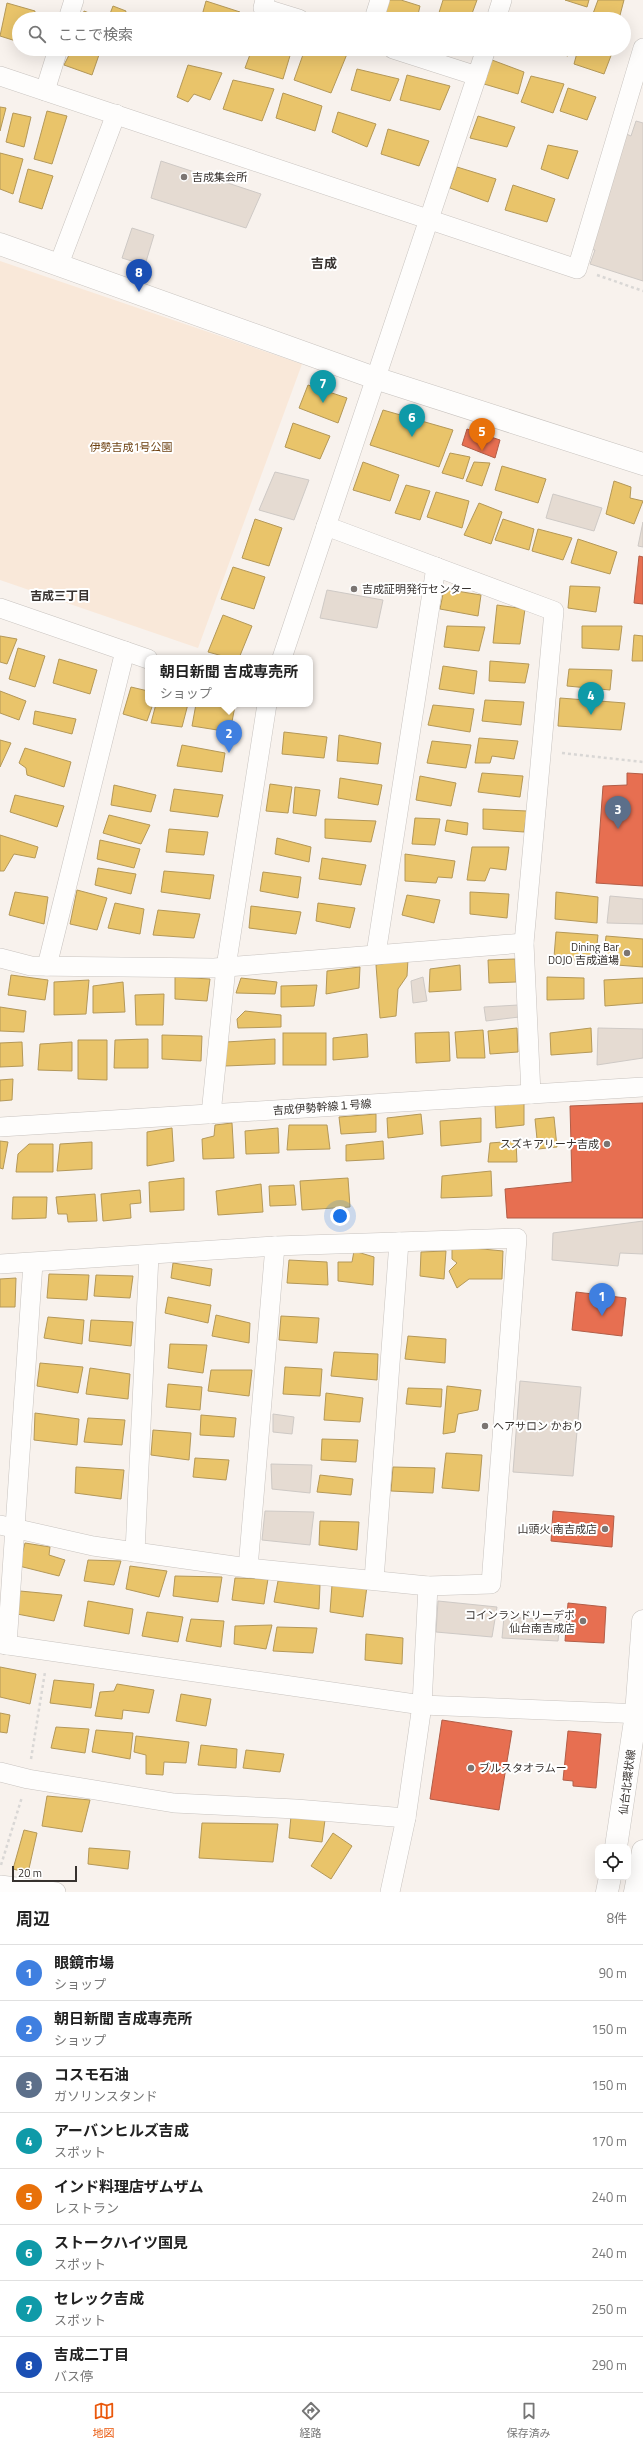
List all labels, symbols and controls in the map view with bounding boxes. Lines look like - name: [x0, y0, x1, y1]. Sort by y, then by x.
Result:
- search box: [12, 12, 631, 56]
- icon: search: [26, 23, 48, 45]
- text: ここで検索: [58, 23, 133, 46]
- place label: 吉成集会所: [192, 169, 248, 185]
- marker: 吉成集会所: [179, 172, 189, 182]
- district label: 吉成: [311, 253, 337, 273]
- pin: 8: [126, 259, 152, 292]
- pin: 7: [310, 370, 336, 403]
- pin: 6: [399, 404, 425, 437]
- pin: 5: [469, 418, 495, 451]
- park label: 伊勢吉成1号公園: [89, 439, 173, 455]
- place label: 吉成証明発行センター: [362, 581, 472, 597]
- marker: 吉成証明発行センター: [349, 584, 359, 594]
- district label: 吉成三丁目: [30, 586, 90, 605]
- popup: [145, 655, 313, 707]
- text: 朝日新聞 吉成専売所: [160, 660, 298, 683]
- pin: 4: [578, 682, 604, 715]
- text: ショップ: [160, 683, 212, 703]
- pin: 2: [216, 720, 242, 753]
- pin: 3: [605, 796, 631, 829]
- place label: Dining Bar DOJO 吉成道場: [548, 939, 619, 968]
- marker: Dining Bar DOJO 吉成道場: [622, 948, 632, 958]
- street label: 吉成伊勢幹線１号線: [272, 1096, 372, 1118]
- place label: スズキアリーナ吉成: [500, 1136, 599, 1152]
- marker: スズキアリーナ吉成: [602, 1139, 612, 1149]
- your location: [330, 1206, 350, 1226]
- pin: 1: [589, 1283, 615, 1316]
- place label: ヘアサロン かおり: [493, 1418, 583, 1434]
- marker: ヘアサロン かおり: [480, 1421, 490, 1431]
- place label: 山頭火 南吉成店: [518, 1521, 597, 1537]
- marker: 山頭火 南吉成店: [600, 1524, 610, 1534]
- place label: コインランドリーデポ 仙台南吉成店: [465, 1607, 575, 1636]
- marker: コインランドリーデポ 仙台南吉成店: [578, 1616, 588, 1626]
- street label: 仙台北環状線: [615, 1748, 639, 1816]
- place label: ブルスタオラムー: [479, 1760, 567, 1776]
- marker: ブルスタオラムー: [466, 1763, 476, 1773]
- map controls: [595, 1844, 631, 1880]
- button: locate: [595, 1844, 631, 1880]
- scale bar: [12, 1864, 77, 1883]
- text: 20 m: [18, 1865, 42, 1881]
- text: 周辺: [16, 1906, 50, 1932]
- text: 8件: [607, 1908, 627, 1928]
- text: 眼鏡市場: [54, 1951, 114, 1974]
- text: 1: [25, 1963, 33, 1983]
- text: 90 m: [599, 1963, 627, 1983]
- text: ショップ: [54, 1974, 106, 1994]
- text: 朝日新聞 吉成専売所: [54, 2007, 192, 2030]
- text: 2: [25, 2019, 33, 2039]
- text: 150 m: [591, 2019, 627, 2039]
- text: ショップ: [54, 2030, 106, 2050]
- text: コスモ石油: [54, 2063, 129, 2086]
- text: 3: [25, 2075, 33, 2095]
- text: 150 m: [591, 2075, 627, 2095]
- text: ガソリンスタンド: [54, 2086, 158, 2106]
- text: アーバンヒルズ吉成: [54, 2119, 189, 2142]
- text: 4: [25, 2131, 33, 2151]
- text: 170 m: [591, 2131, 627, 2151]
- text: スポット: [54, 2142, 106, 2162]
- text: インド料理店ザムザム: [54, 2175, 203, 2198]
- text: 5: [25, 2187, 33, 2207]
- text: 240 m: [591, 2187, 627, 2207]
- text: レストラン: [54, 2198, 119, 2218]
- text: ストークハイツ国見: [54, 2231, 188, 2254]
- text: 6: [25, 2243, 33, 2263]
- text: 240 m: [591, 2243, 627, 2263]
- text: スポット: [54, 2254, 106, 2274]
- text: セレック吉成: [54, 2287, 144, 2310]
- text: 7: [25, 2299, 33, 2319]
- text: 250 m: [591, 2299, 627, 2319]
- text: スポット: [54, 2310, 106, 2330]
- text: 吉成二丁目: [54, 2343, 129, 2366]
- text: 8: [25, 2355, 33, 2375]
- text: 290 m: [591, 2355, 627, 2375]
- text: バス停: [54, 2366, 93, 2386]
- tab: 地図: [93, 2400, 115, 2441]
- tab: 経路: [300, 2400, 322, 2441]
- tab: 保存済み: [507, 2400, 551, 2441]

